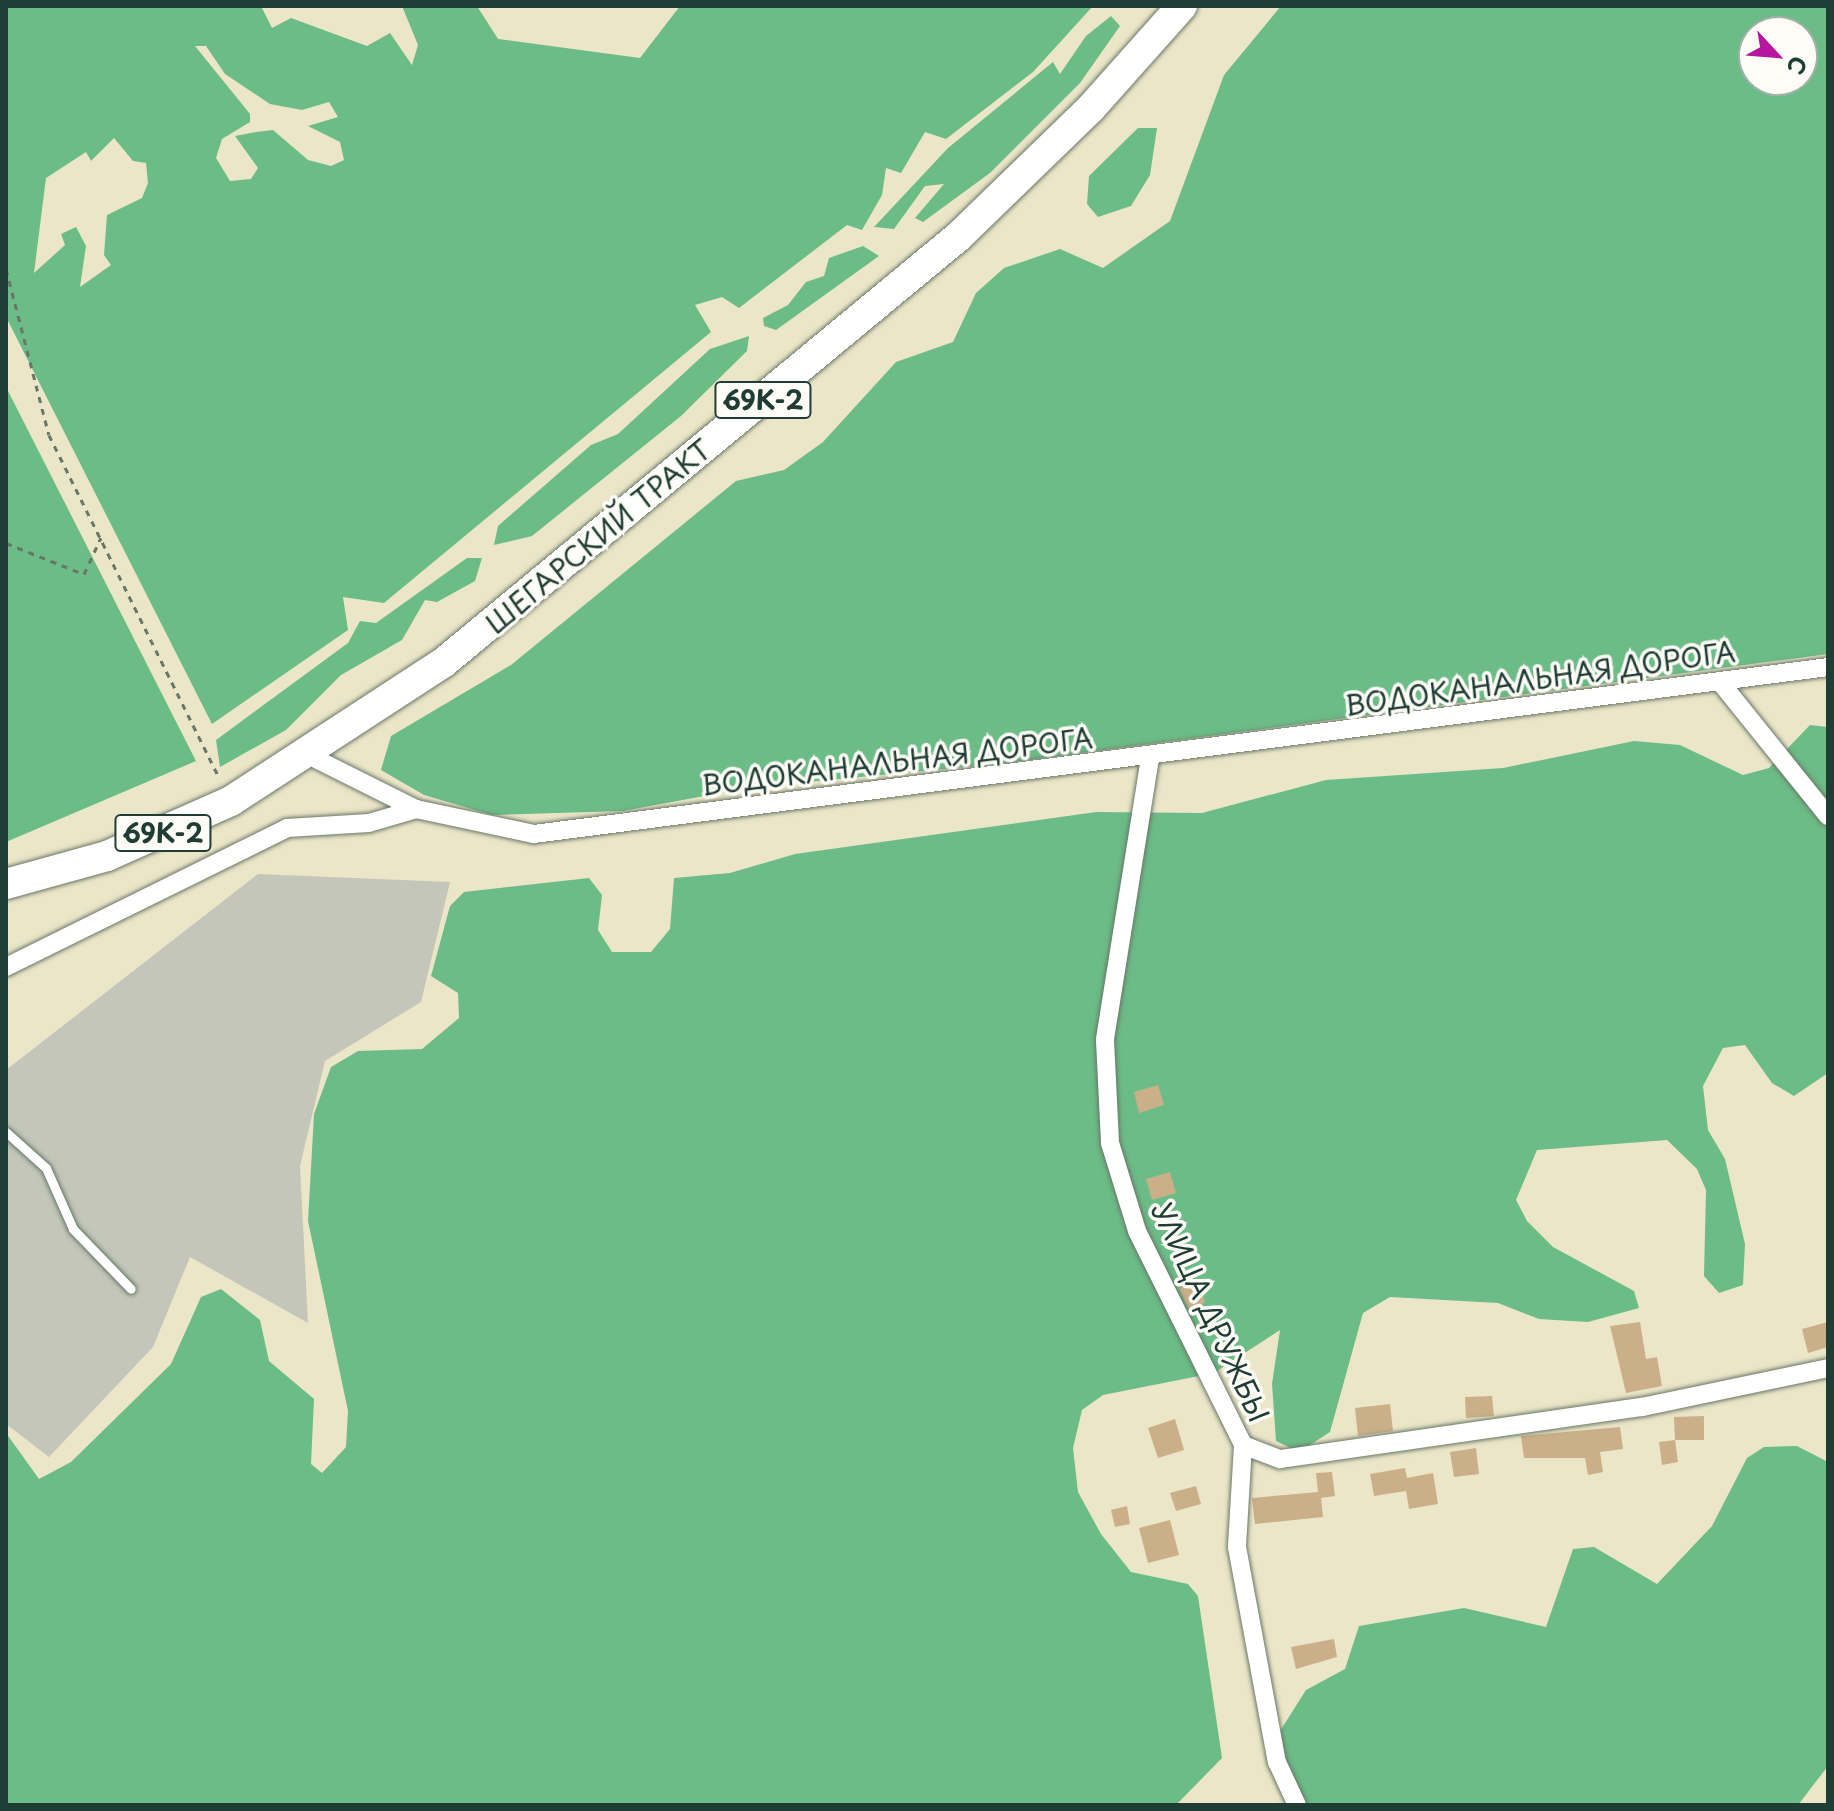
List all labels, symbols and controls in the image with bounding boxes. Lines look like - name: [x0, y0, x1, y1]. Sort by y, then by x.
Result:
- north arrow: [1738, 16, 1818, 96]
- text: С: [1780, 51, 1817, 81]
- road number: 69К-2: [713, 378, 813, 422]
- street label: ШЕГАРСКИЙ ТРАКТ: [478, 432, 718, 640]
- street label: ВОДОКАНАЛЬНАЯ ДОРОГА: [1341, 634, 1739, 722]
- street label: ВОДОКАНАЛЬНАЯ ДОРОГА: [698, 720, 1096, 802]
- road number: 69К-2: [113, 811, 213, 855]
- street label: УЛИЦА ДРУЖБЫ: [1145, 1195, 1277, 1429]

